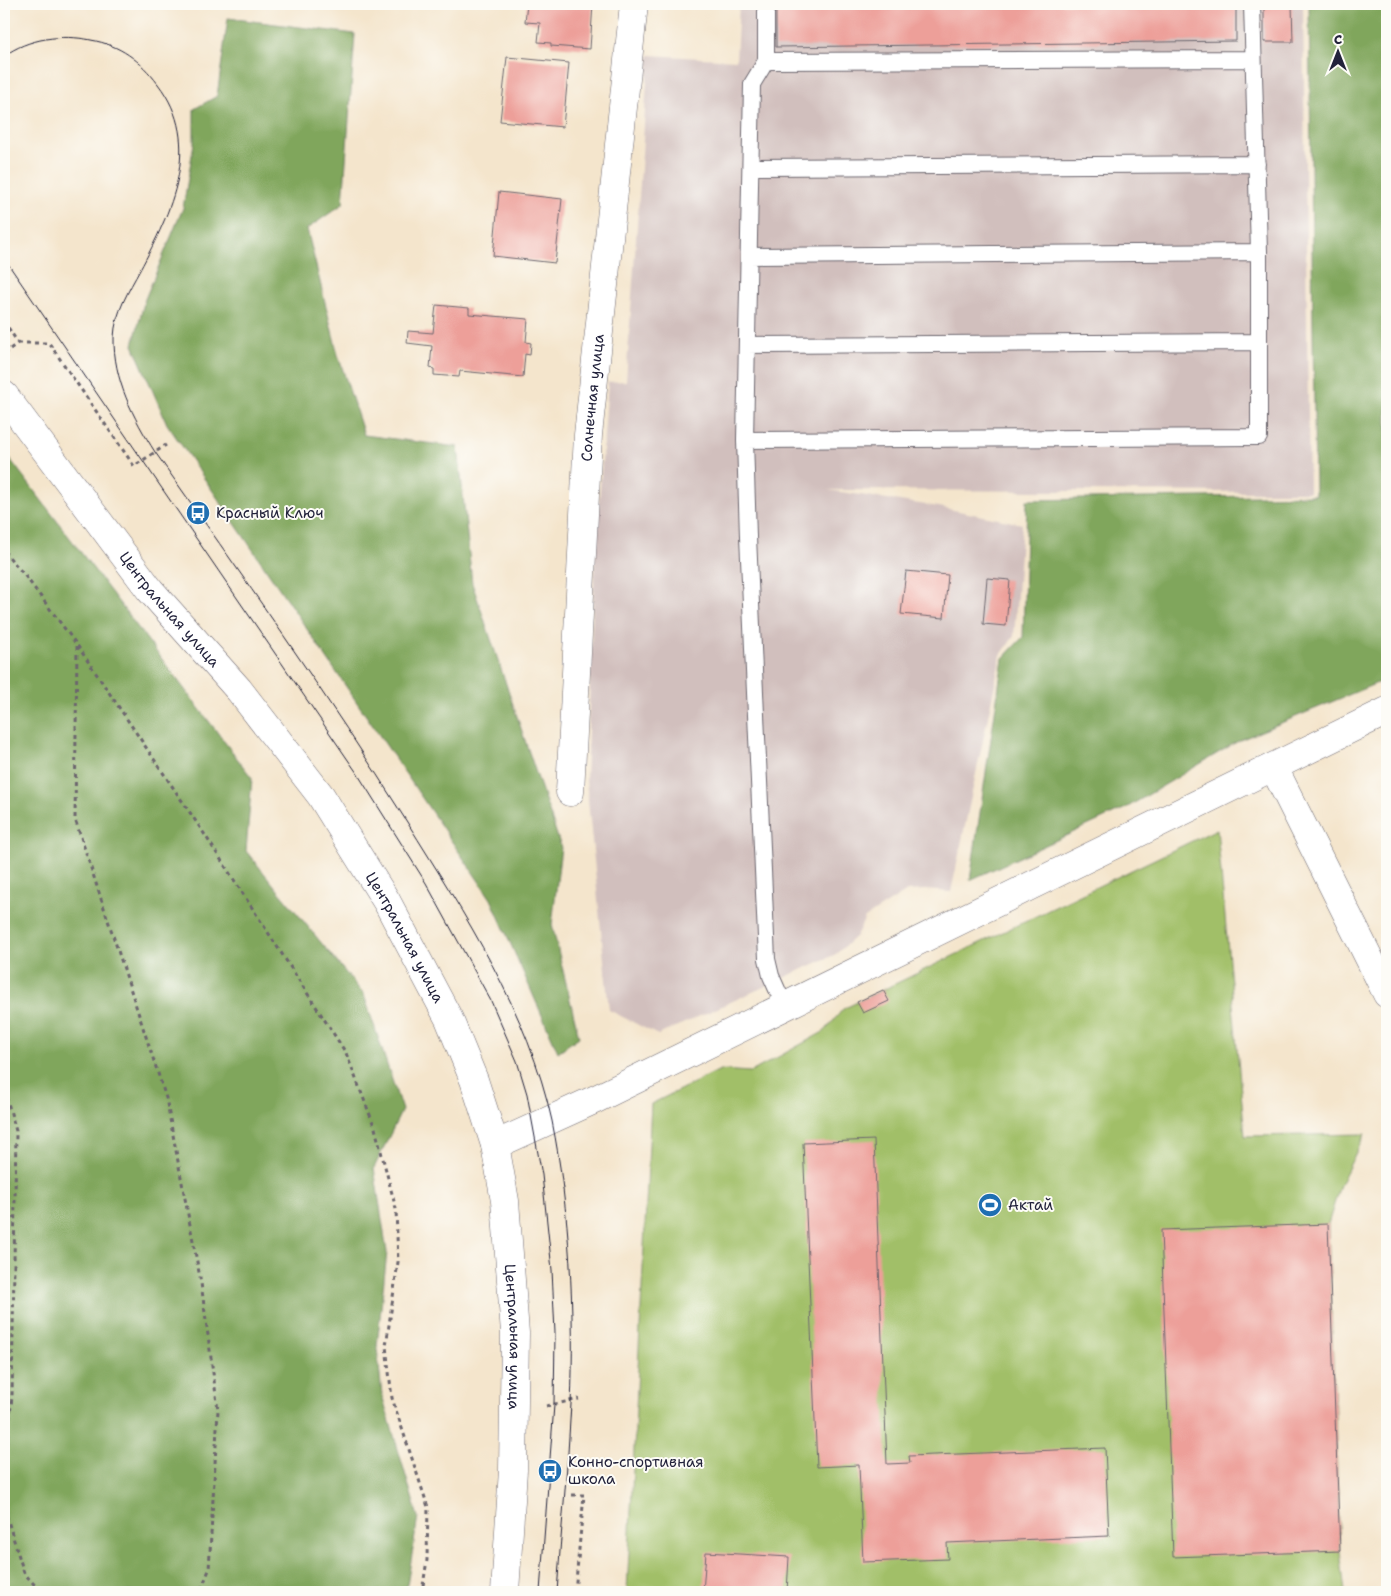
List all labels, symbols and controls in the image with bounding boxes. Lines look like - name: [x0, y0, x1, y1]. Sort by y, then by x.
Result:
- north arrow: [1314, 28, 1364, 78]
- text: С: [1334, 30, 1342, 48]
- street label: Солнечная улица: [577, 332, 609, 462]
- bus stop icon: Красный Ключ: [185, 500, 211, 526]
- place label: Красный Ключ: [216, 503, 323, 523]
- street label: Центральная улица: [115, 547, 225, 672]
- street label: Центральная улица: [361, 868, 449, 1007]
- sports icon: Актай: [977, 1192, 1003, 1218]
- place label: Актай: [1008, 1195, 1053, 1215]
- street label: Центральная улица: [500, 1263, 525, 1411]
- place label: Конно-спортивная школа: [568, 1452, 704, 1489]
- bus stop icon: Конно-спортивная школа: [537, 1458, 563, 1484]

